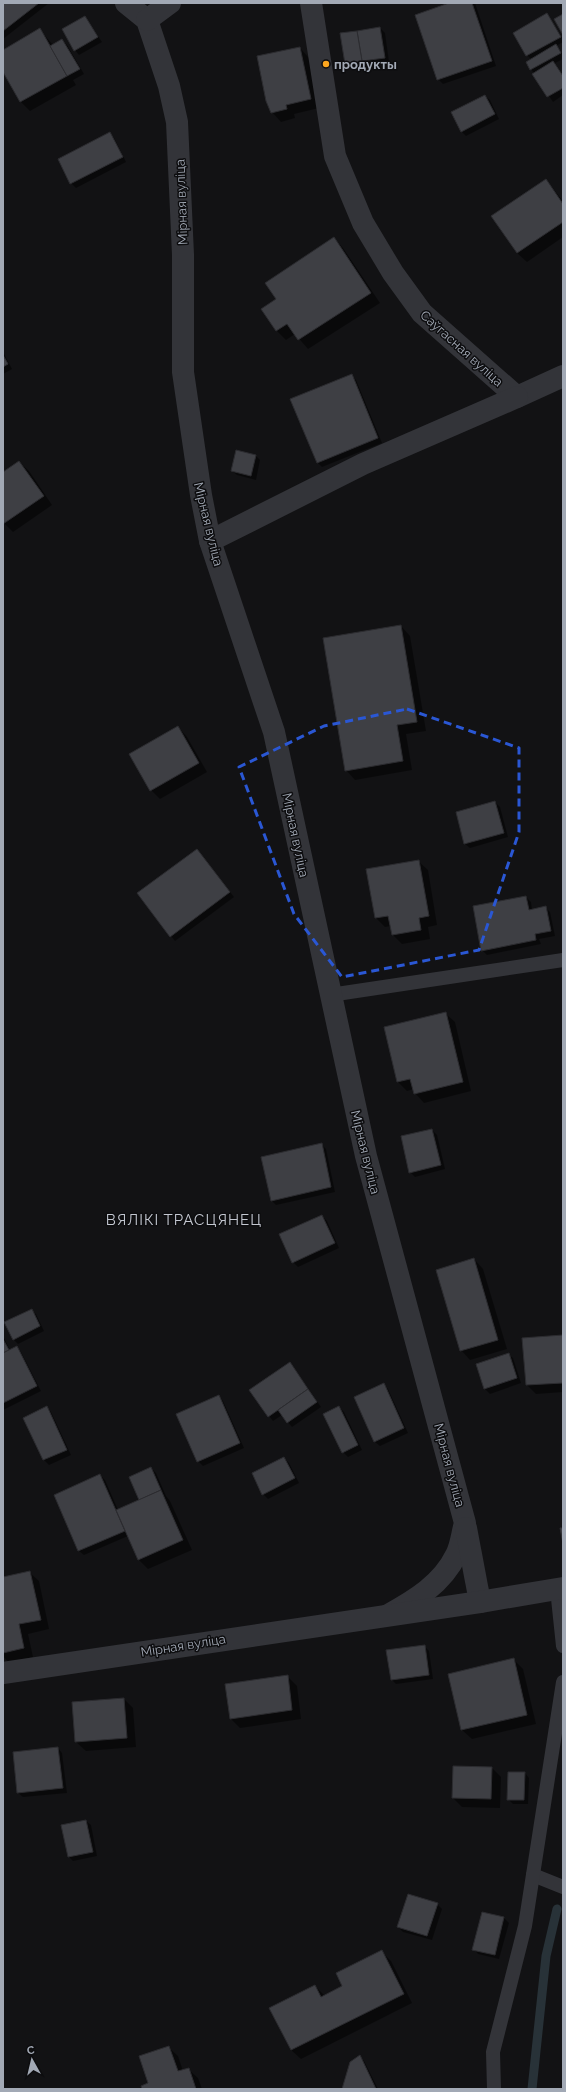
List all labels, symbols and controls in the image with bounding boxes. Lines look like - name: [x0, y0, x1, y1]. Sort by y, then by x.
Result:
- place label: продукты: [334, 57, 397, 72]
- marker: продукты: [321, 59, 331, 69]
- street label: Мірная вуліца: [173, 159, 190, 245]
- street label: Саўгасная вуліца: [417, 307, 506, 389]
- street label: Мірная вуліца: [191, 481, 226, 568]
- street label: Мірная вуліца: [279, 792, 312, 879]
- street label: Мірная вуліца: [348, 1109, 383, 1196]
- district label: ВЯЛІКІ ТРАСЦЯНЕЦ: [106, 1211, 262, 1229]
- street label: Мірная вуліца: [431, 1422, 468, 1509]
- street label: Мірная вуліца: [140, 1631, 227, 1660]
- north arrow: [12, 2040, 52, 2080]
- text: С: [26, 2044, 36, 2058]

